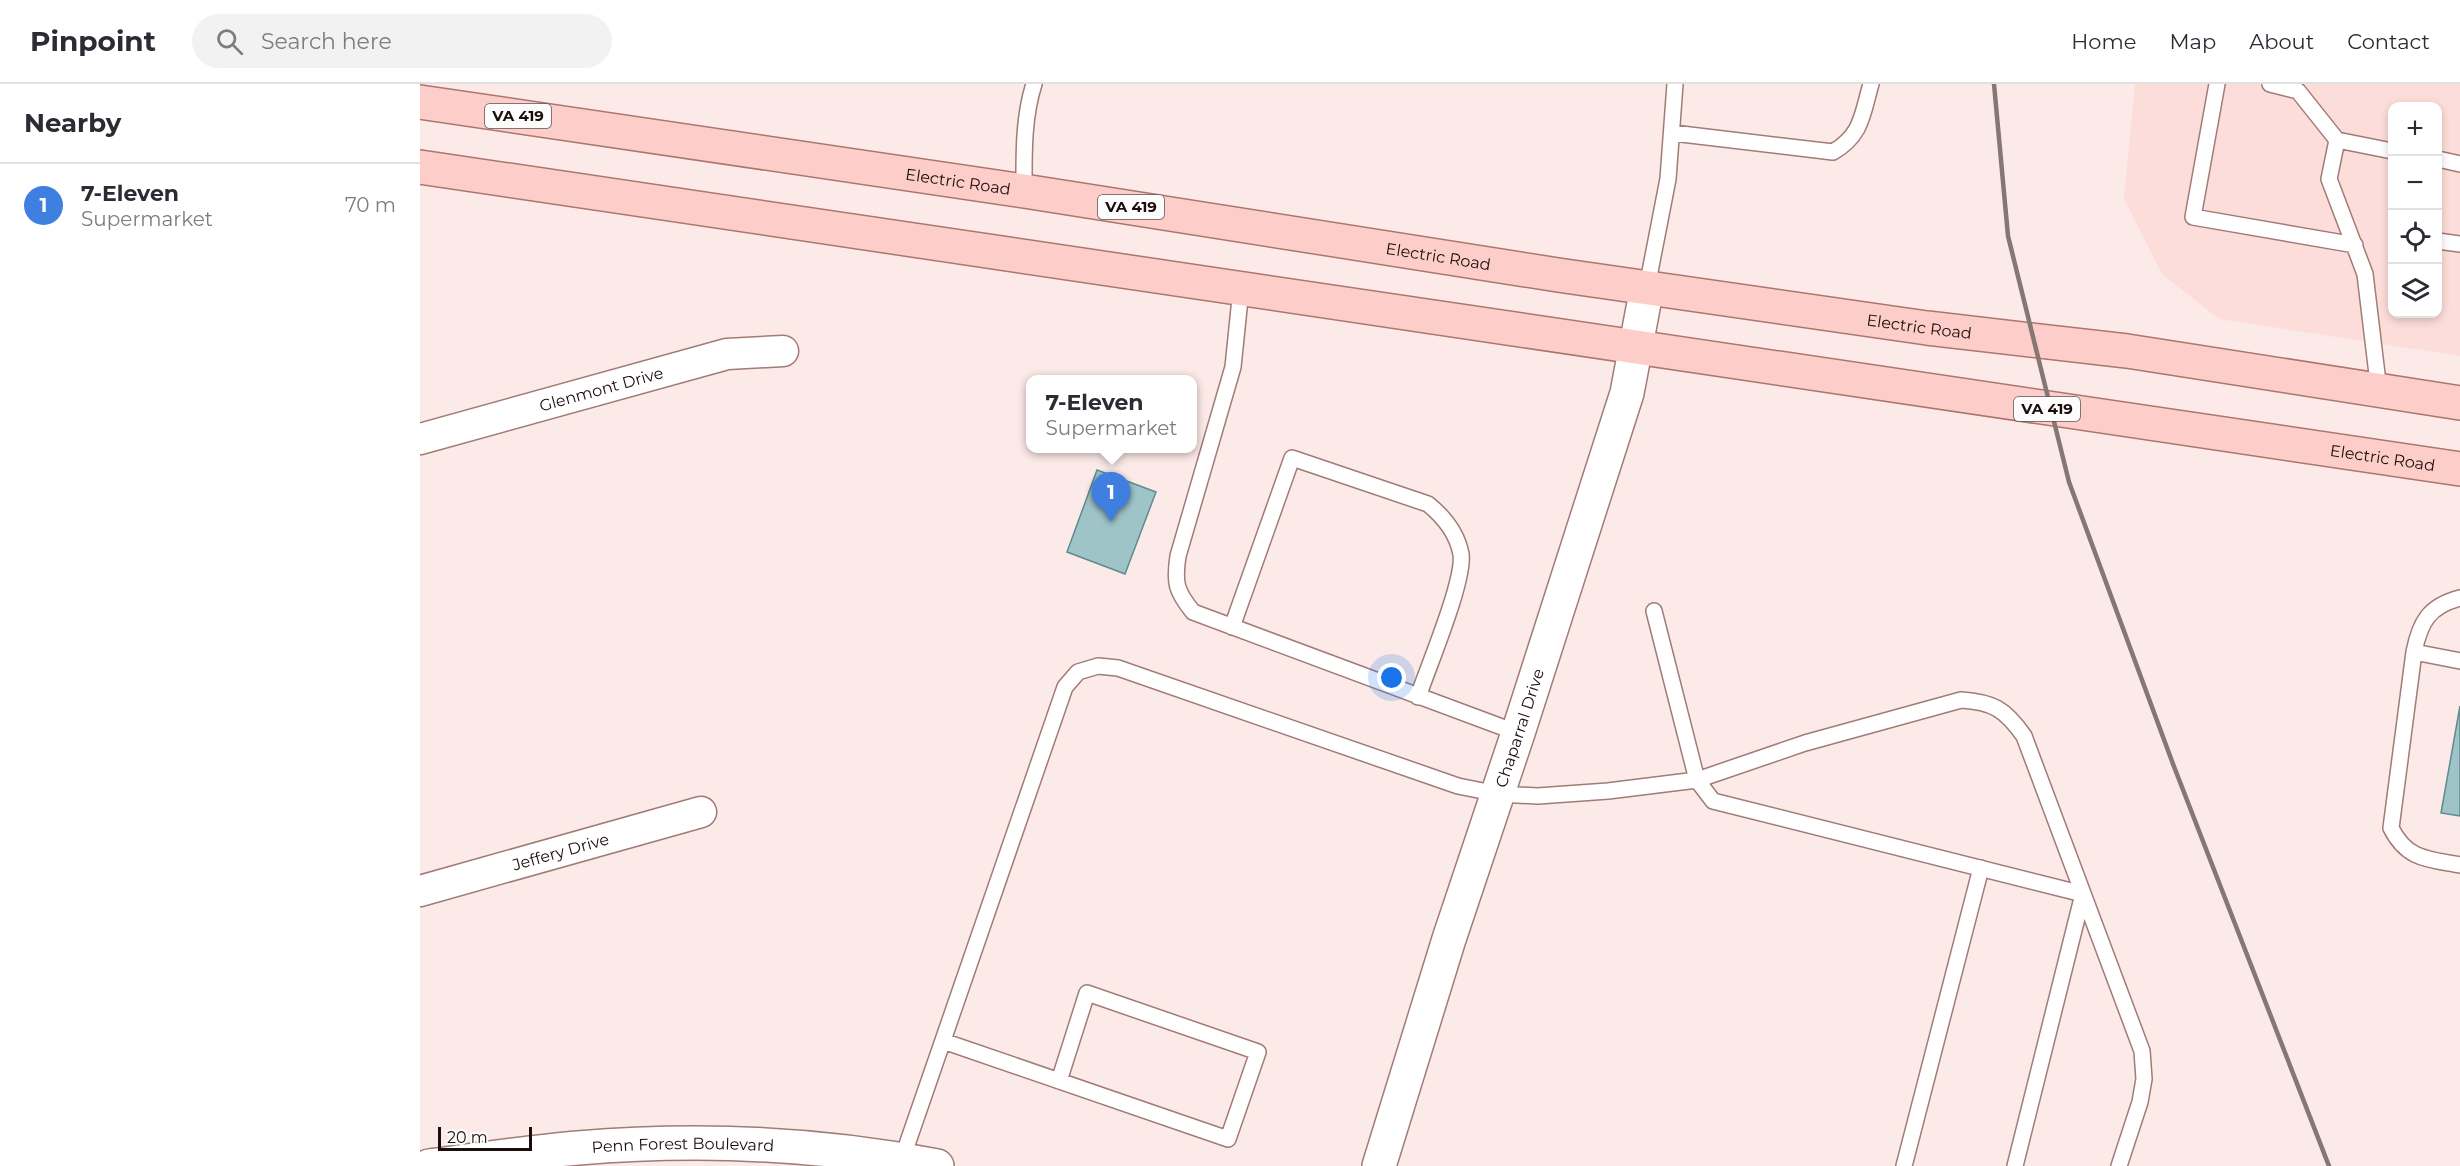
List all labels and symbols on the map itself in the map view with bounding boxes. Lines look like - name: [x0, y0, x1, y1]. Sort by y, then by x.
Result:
- road number: VA 419: [485, 104, 551, 128]
- street label: Electric Road: [904, 165, 1012, 199]
- road number: VA 419: [1098, 195, 1164, 219]
- street label: Electric Road: [1384, 239, 1492, 274]
- street label: Electric Road: [1865, 310, 1973, 343]
- street label: Glenmont Drive: [537, 363, 665, 416]
- road number: VA 419: [2014, 397, 2080, 421]
- street label: Electric Road: [2329, 441, 2436, 475]
- pin: 1: [1092, 472, 1130, 522]
- your location: [1377, 663, 1406, 692]
- street label: Chaparral Drive: [1491, 666, 1548, 790]
- street label: Jeffery Drive: [509, 829, 611, 875]
- scale bar: [438, 1124, 532, 1152]
- street label: Penn Forest Boulevard: [591, 1134, 775, 1157]

